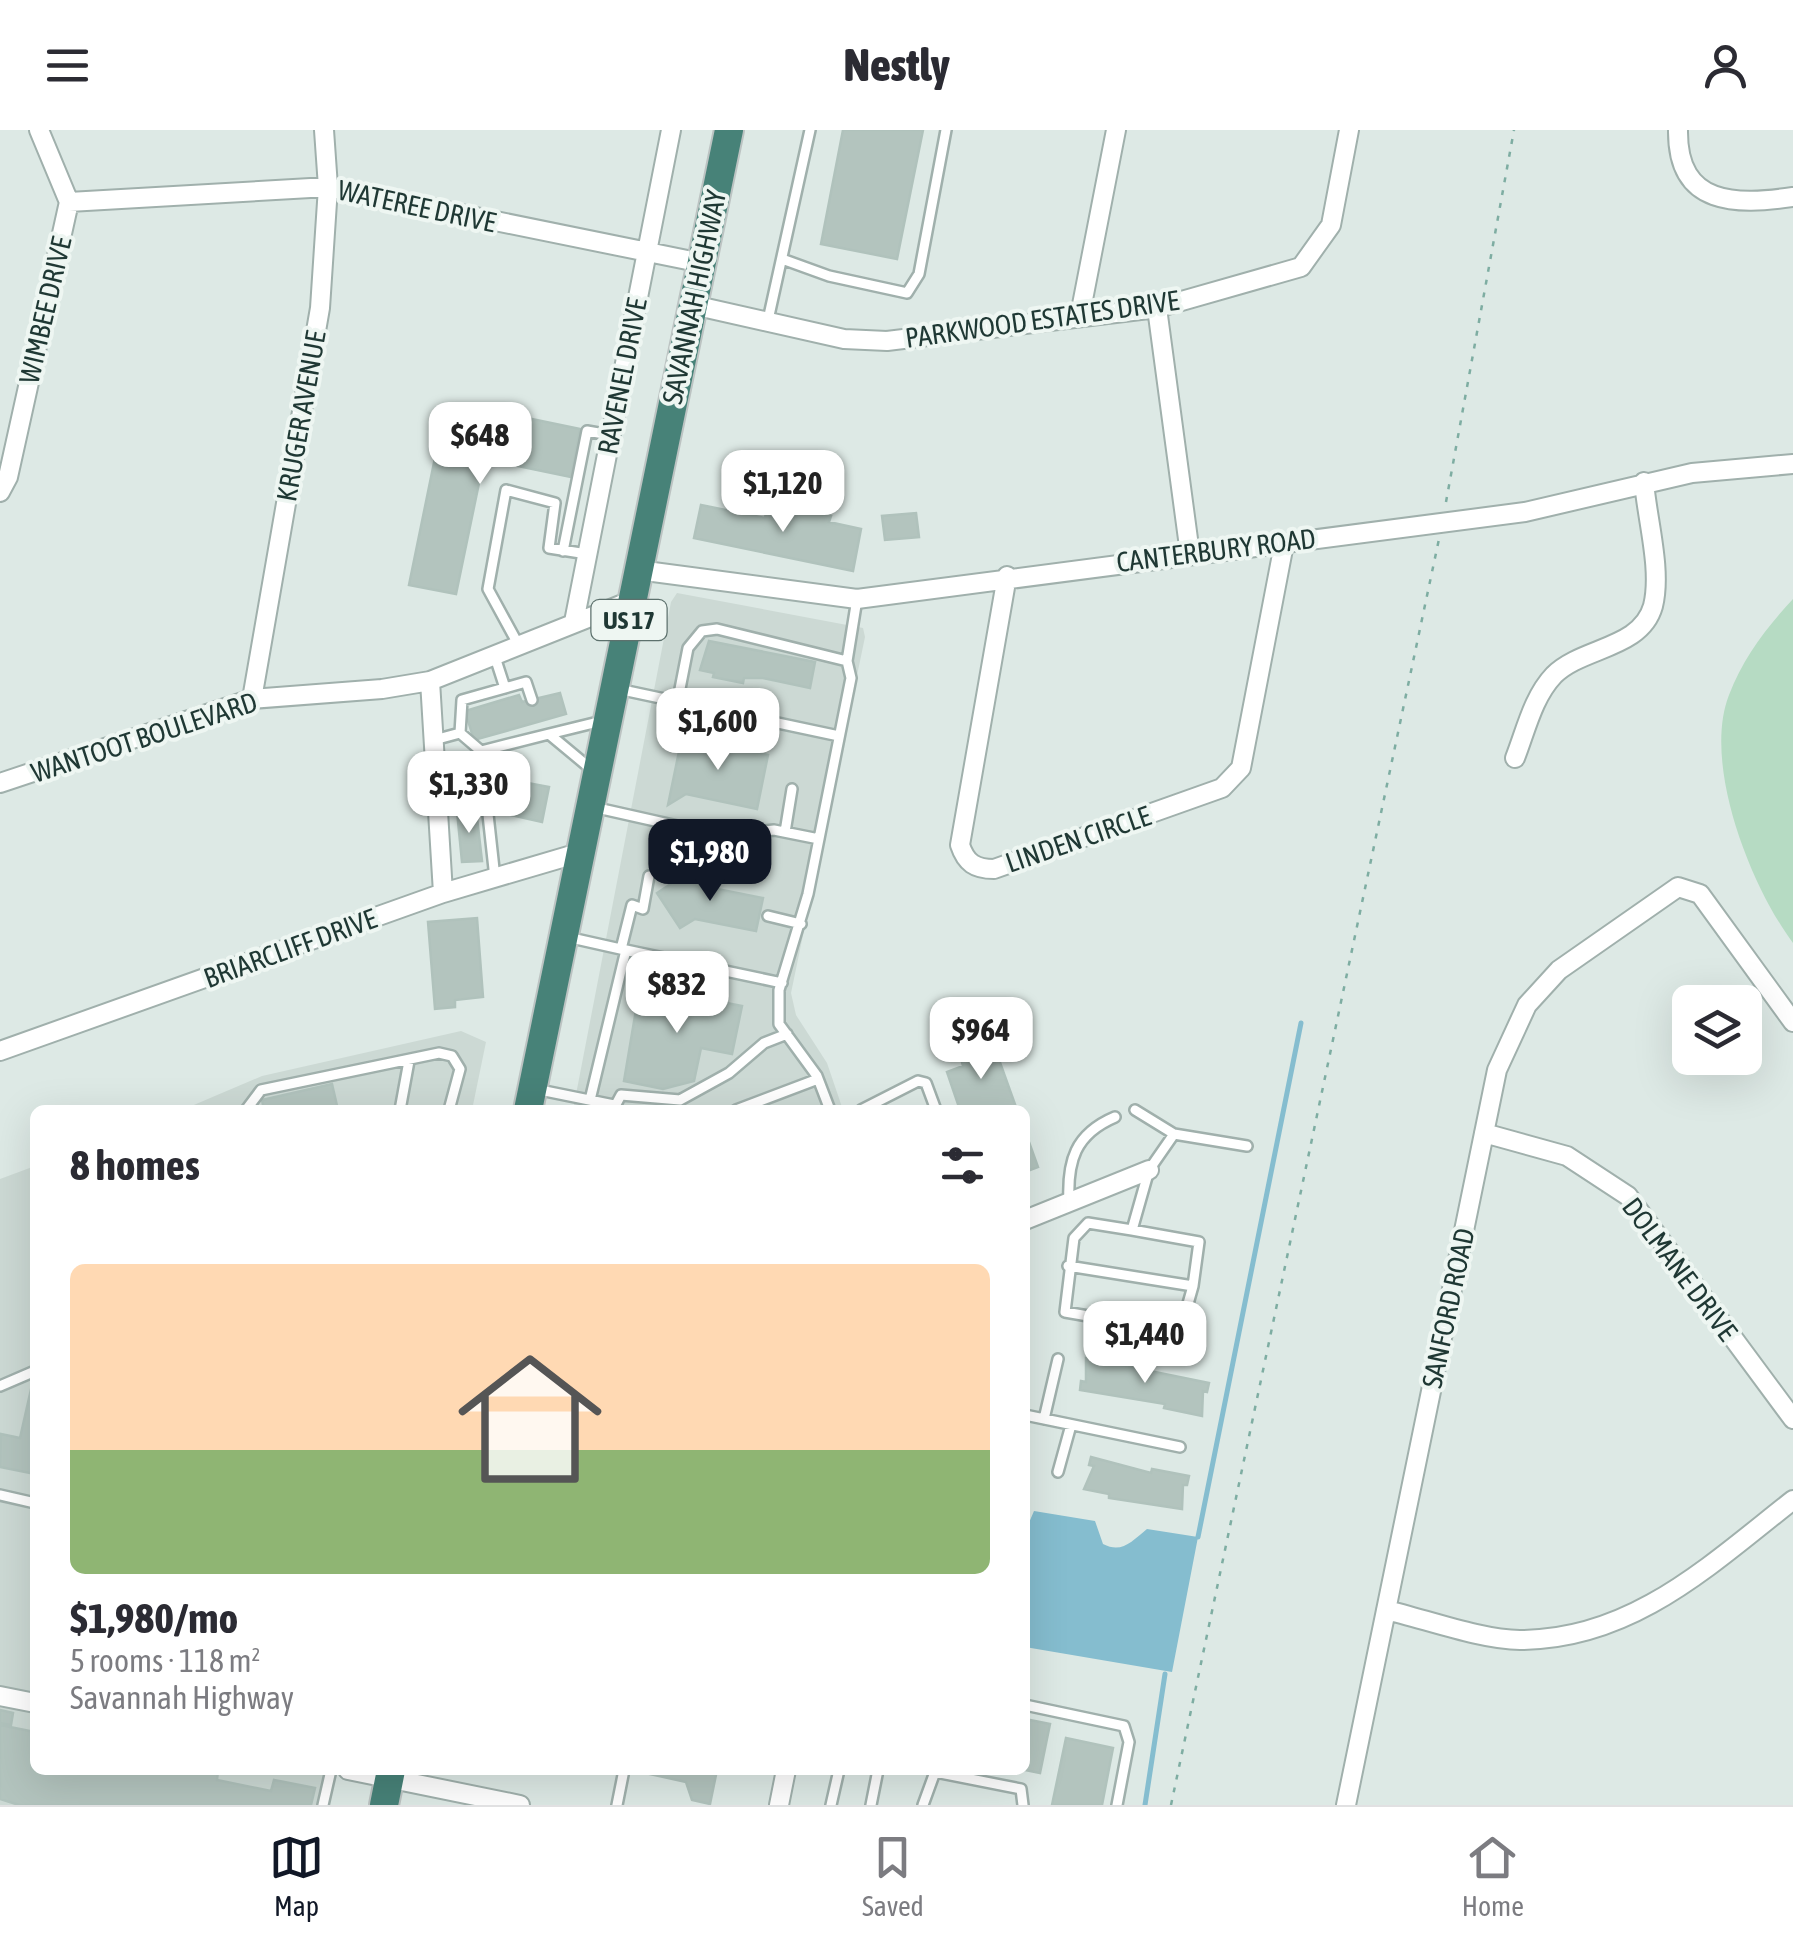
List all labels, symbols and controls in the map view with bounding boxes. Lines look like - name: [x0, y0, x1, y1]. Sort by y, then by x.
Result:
- icon: menu: [40, 38, 95, 93]
- icon: person: [1698, 38, 1753, 93]
- text: Nestly: [844, 39, 949, 91]
- street label: WATEREE DRIVE: [335, 174, 499, 238]
- street label: SAVANNAH HIGHWAY: [656, 187, 732, 407]
- street label: WIMBEE DRIVE: [13, 233, 77, 387]
- street label: PARKWOOD ESTATES DRIVE: [903, 284, 1181, 354]
- street label: RAVENEL DRIVE: [591, 295, 653, 457]
- street label: KRUGER AVENUE: [270, 328, 332, 504]
- pin: $648: [421, 402, 539, 487]
- text: $648: [451, 416, 509, 453]
- pin: $1,120: [702, 450, 864, 535]
- text: $1,120: [743, 464, 823, 501]
- street label: CANTERBURY ROAD: [1115, 522, 1317, 578]
- road number: US 17: [592, 600, 666, 640]
- street label: WANTOOT BOULEVARD: [27, 685, 261, 789]
- pin: $1,600: [637, 688, 799, 773]
- text: $1,600: [678, 702, 758, 739]
- pin: $1,330: [388, 751, 550, 836]
- text: $1,330: [429, 765, 509, 802]
- street label: LINDEN CIRCLE: [1001, 799, 1155, 879]
- pin: $1,980: [629, 819, 791, 904]
- text: $1,980: [670, 833, 750, 870]
- street label: BRIARCLIFF DRIVE: [199, 902, 381, 994]
- pin: $832: [618, 951, 736, 1036]
- text: $832: [648, 965, 706, 1002]
- map controls: [1672, 985, 1762, 1075]
- button: layers: [1672, 985, 1762, 1075]
- pin: $964: [922, 997, 1040, 1082]
- text: $964: [952, 1011, 1010, 1048]
- icon: filters: [935, 1138, 990, 1193]
- text: 8 homes: [70, 1141, 200, 1189]
- street label: DOLMANE DRIVE: [1616, 1191, 1744, 1347]
- street label: SANFORD ROAD: [1415, 1225, 1481, 1391]
- pin: $1,440: [1064, 1301, 1226, 1386]
- text: $1,440: [1105, 1315, 1185, 1352]
- icon: home: [440, 1329, 620, 1509]
- text: $1,980/mo: [70, 1594, 238, 1642]
- text: 5 rooms · 118 m²: [70, 1642, 260, 1679]
- text: Savannah Highway: [70, 1679, 294, 1716]
- tab: Map: [269, 1830, 324, 1922]
- tab: Saved: [862, 1830, 924, 1922]
- tab: Home: [1462, 1830, 1524, 1922]

